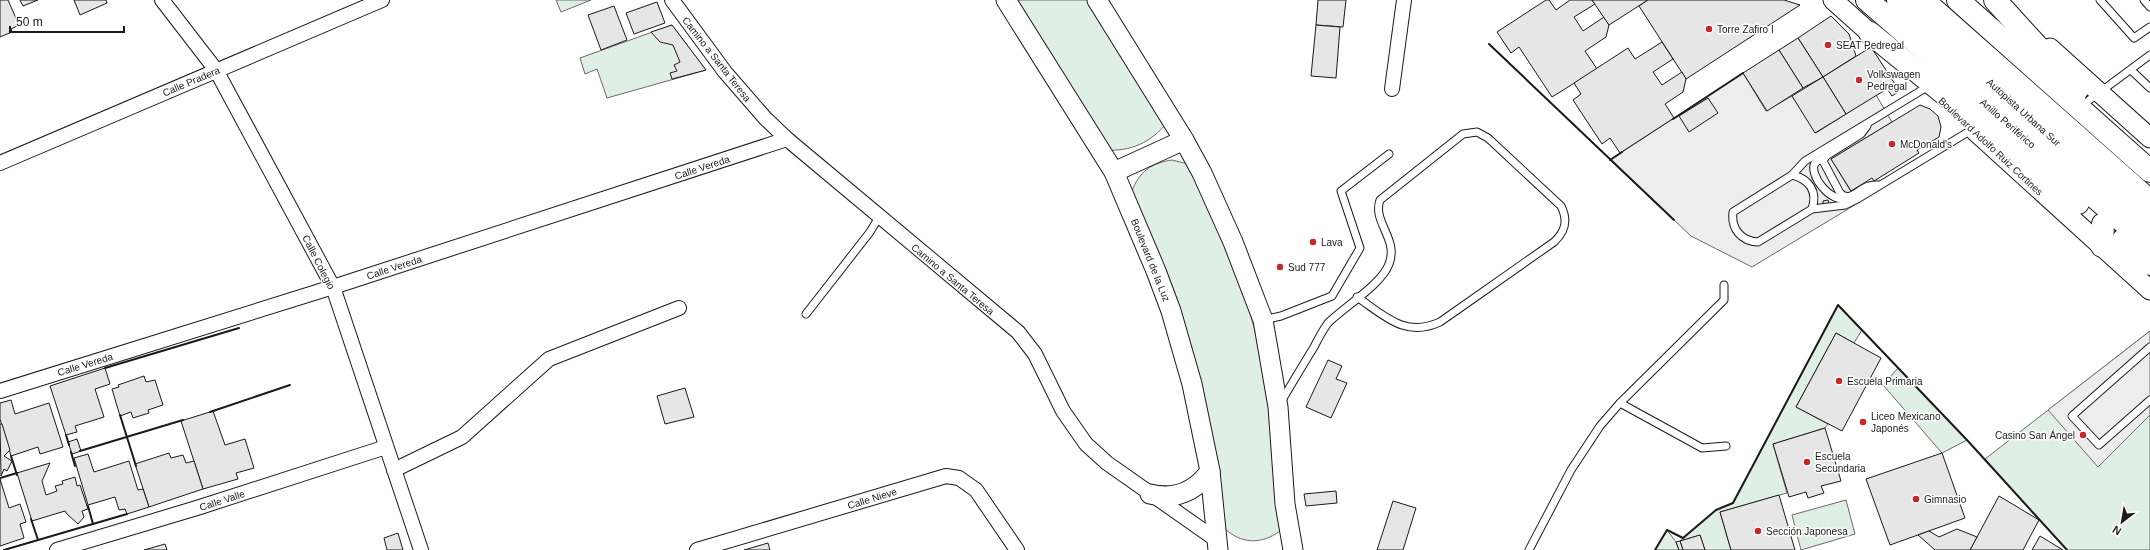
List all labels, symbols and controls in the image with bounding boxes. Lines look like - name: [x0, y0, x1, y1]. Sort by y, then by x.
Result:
- scale bar: [10, 8, 124, 34]
- text: 50 m: [16, 15, 43, 29]
- street label: Camino a Santa Teresa: [680, 15, 753, 104]
- marker: Torre Zafiro I: [1704, 24, 1714, 34]
- place label: Torre Zafiro I: [1717, 24, 1774, 35]
- marker: SEAT Pedregal: [1823, 40, 1833, 50]
- place label: SEAT Pedregal: [1836, 40, 1904, 51]
- street label: Calle Pradera: [161, 64, 222, 98]
- place label: Volkswagen Pedregal: [1867, 69, 1920, 92]
- marker: Volkswagen Pedregal: [1854, 75, 1864, 85]
- street label: Autopista Urbana Sur: [1984, 76, 2063, 149]
- street label: Boulevard Adolfo Ruiz Cortines: [1936, 95, 2045, 198]
- street label: Anillo Periférico: [1978, 96, 2038, 151]
- marker: McDonald's: [1887, 139, 1897, 149]
- place label: McDonald's: [1900, 139, 1952, 150]
- street label: Calle Vereda: [673, 153, 731, 182]
- street label: Boulevard de la Luz: [1129, 217, 1172, 303]
- street label: Calle Colegio: [300, 233, 337, 292]
- marker: Lava: [1308, 237, 1318, 247]
- place label: Lava: [1321, 237, 1343, 248]
- street label: Camino a Santa Teresa: [909, 242, 997, 317]
- street label: Calle Vereda: [365, 253, 423, 282]
- marker: Sud 777: [1275, 262, 1285, 272]
- place label: Sud 777: [1288, 262, 1326, 273]
- street label: Calle Vereda: [56, 351, 115, 378]
- marker: Escuela Primaria: [1834, 376, 1844, 386]
- place label: Escuela Primaria: [1847, 376, 1923, 387]
- place label: Liceo Mexicano Japonés: [1871, 411, 1941, 434]
- marker: Liceo Mexicano Japonés: [1858, 417, 1868, 427]
- place label: Casino San Ángel: [1995, 429, 2075, 441]
- marker: Casino San Ángel: [2078, 430, 2088, 440]
- place label: Escuela Secundaria: [1815, 451, 1866, 474]
- marker: Escuela Secundaria: [1802, 457, 1812, 467]
- street label: Calle Nieve: [846, 486, 899, 511]
- street label: Calle Valle: [198, 488, 247, 513]
- marker: Gimnasio: [1911, 494, 1921, 504]
- place label: Gimnasio: [1924, 494, 1967, 505]
- north arrow: [2102, 502, 2142, 542]
- text: N: [2110, 523, 2123, 538]
- marker: Sección Japonesa: [1753, 526, 1763, 536]
- place label: Sección Japonesa: [1766, 526, 1848, 537]

